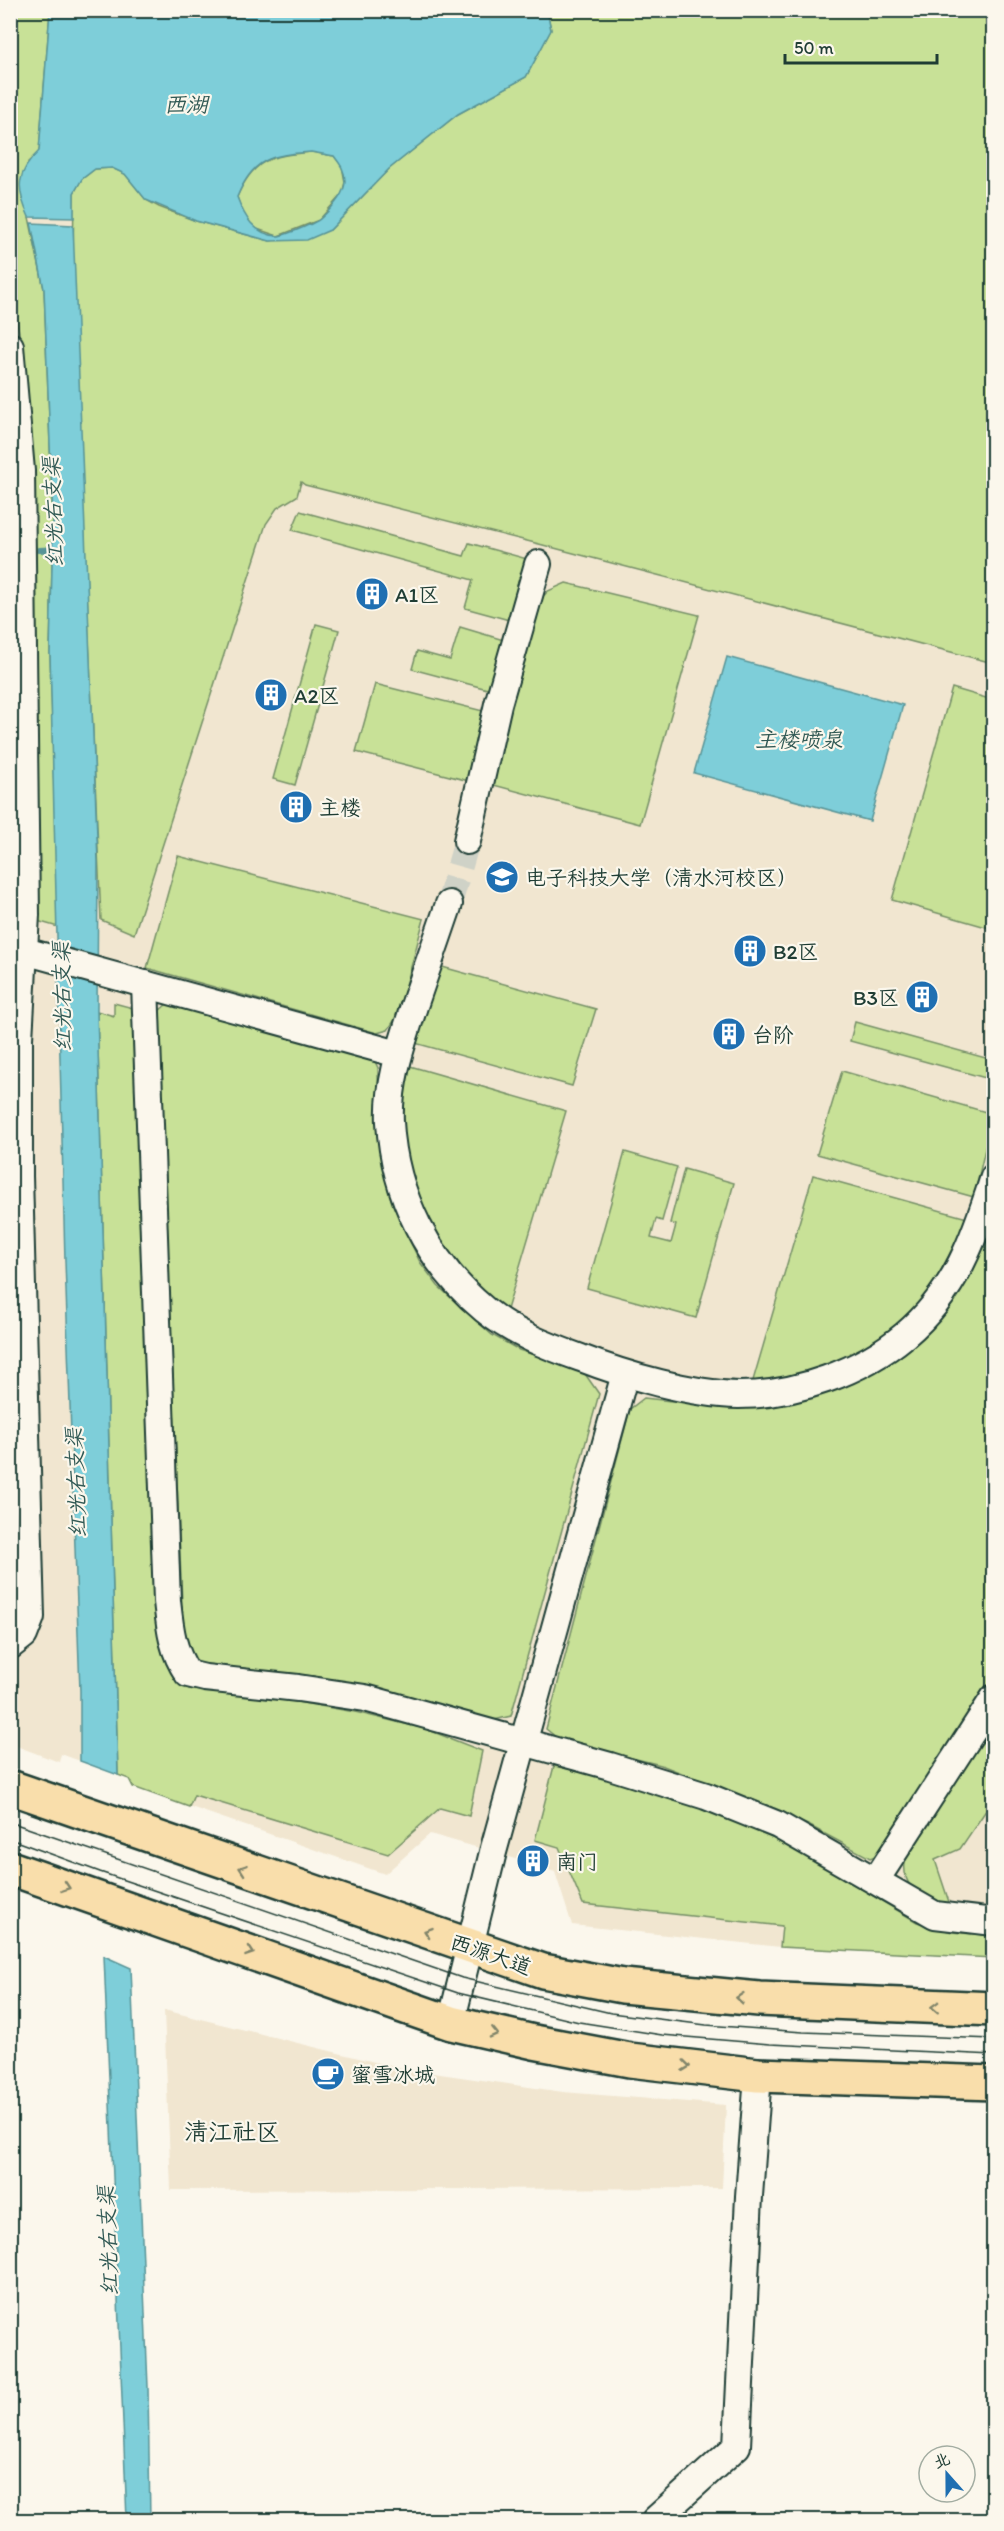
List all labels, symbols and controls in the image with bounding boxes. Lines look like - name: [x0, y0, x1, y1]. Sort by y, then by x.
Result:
- scale bar: [785, 27, 936, 65]
- text: 50 m: [794, 37, 834, 59]
- water label: 西湖: [164, 91, 210, 118]
- water label: 红光右支渠: [38, 455, 68, 567]
- building icon: A1区: [354, 576, 390, 612]
- place label: A1区: [395, 582, 439, 607]
- building icon: A2区: [253, 677, 289, 713]
- place label: A2区: [294, 683, 340, 708]
- water label: 主楼喷泉: [755, 726, 843, 753]
- building icon: 主楼: [278, 789, 314, 825]
- place label: 主楼: [319, 795, 361, 820]
- school or university icon: 电子科技大学（清水河校区）: [484, 859, 520, 895]
- place label: 电子科技大学（清水河校区）: [525, 865, 798, 890]
- building icon: B2区: [732, 933, 768, 969]
- place label: B2区: [773, 939, 819, 964]
- water label: 红光右支渠: [48, 940, 76, 1052]
- building icon: B3区: [904, 979, 940, 1015]
- place label: B3区: [853, 985, 899, 1010]
- building icon: 台阶: [711, 1016, 747, 1052]
- place label: 台阶: [752, 1022, 794, 1047]
- water label: 红光右支渠: [61, 1426, 91, 1538]
- building icon: 南门: [515, 1843, 551, 1879]
- place label: 南门: [556, 1849, 598, 1874]
- one-way arrow: [238, 1863, 249, 1876]
- one-way arrow: [60, 1880, 71, 1893]
- one-way arrow: [423, 1927, 434, 1940]
- street label: 西源大道: [447, 1929, 535, 1979]
- one-way arrow: [244, 1945, 254, 1958]
- one-way arrow: [736, 1992, 745, 2005]
- one-way arrow: [931, 2000, 940, 2013]
- one-way arrow: [489, 2026, 499, 2039]
- cafe icon: 蜜雪冰城: [310, 2056, 346, 2092]
- one-way arrow: [682, 2059, 691, 2072]
- place label: 蜜雪冰城: [351, 2062, 435, 2087]
- district label: 清江社区: [184, 2117, 280, 2146]
- water label: 红光右支渠: [93, 2184, 123, 2296]
- north arrow: [917, 2444, 977, 2504]
- text: 北: [931, 2449, 953, 2472]

